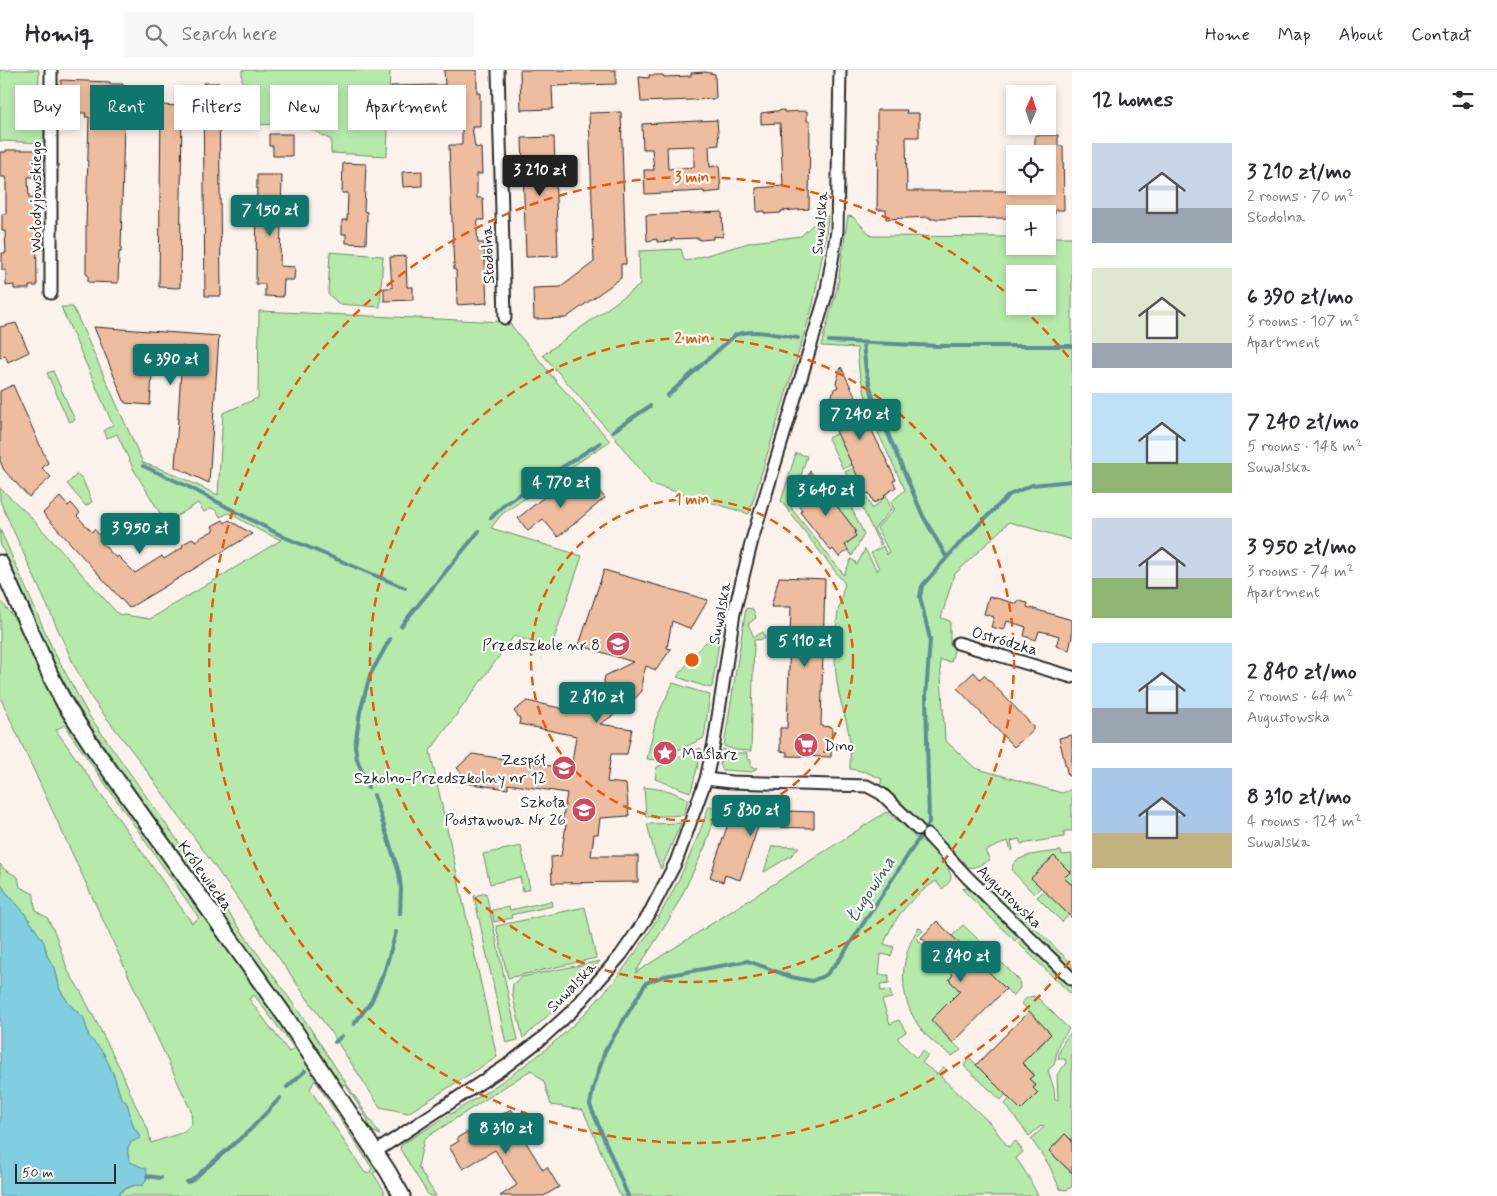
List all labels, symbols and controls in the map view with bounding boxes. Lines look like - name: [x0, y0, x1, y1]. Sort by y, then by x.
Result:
- search box: [124, 12, 474, 57]
- text: Homiq: [25, 19, 94, 50]
- icon: search: [142, 21, 170, 49]
- text: Search here: [182, 22, 277, 47]
- text: Home: [1205, 23, 1250, 47]
- text: Map: [1278, 23, 1311, 47]
- text: About: [1339, 23, 1383, 47]
- text: Contact: [1411, 23, 1472, 47]
- chip: Buy: [15, 85, 80, 130]
- chip: Rent: [90, 85, 164, 130]
- chip: Filters: [174, 85, 260, 130]
- chip: New: [270, 85, 338, 130]
- chip: Apartment: [348, 85, 466, 130]
- north arrow: [1006, 85, 1056, 135]
- map controls: [1006, 85, 1056, 315]
- text: 12 homes: [1092, 86, 1173, 114]
- icon: filters: [1449, 86, 1477, 114]
- street label: Wołodyjowskiego: [26, 141, 47, 253]
- button: locate: [1006, 145, 1056, 195]
- pin: 3 210 zł: [488, 154, 592, 197]
- text: 3 210 zł/mo: [1247, 158, 1351, 186]
- text: 3 210 zł: [514, 160, 566, 181]
- icon: home: [1132, 163, 1192, 223]
- text: 3 min: [675, 168, 709, 188]
- text: 2 rooms · 70 m²: [1247, 186, 1354, 207]
- street label: Suwalska: [807, 190, 834, 256]
- pin: 7 150 zł: [218, 194, 322, 237]
- text: 7 150 zł: [242, 200, 298, 221]
- button: +: [1006, 205, 1056, 255]
- text: Stodolna: [1247, 207, 1305, 228]
- street label: Stodolna: [477, 225, 500, 284]
- button: −: [1006, 265, 1056, 315]
- text: 6 390 zł/mo: [1247, 283, 1353, 311]
- icon: home: [1132, 288, 1192, 348]
- text: 3 rooms · 107 m²: [1247, 311, 1360, 332]
- text: 2 min: [674, 329, 710, 349]
- text: Apartment: [1247, 332, 1320, 353]
- pin: 6 390 zł: [119, 344, 223, 386]
- text: 6 390 zł: [144, 349, 198, 370]
- pin: 7 240 zł: [808, 398, 912, 441]
- text: 7 240 zł: [831, 404, 889, 425]
- text: 7 240 zł/mo: [1247, 408, 1359, 436]
- icon: home: [1132, 413, 1192, 473]
- text: 5 rooms · 148 m²: [1247, 436, 1362, 457]
- text: Suwalska: [1247, 457, 1310, 478]
- pin: 4 770 zł: [509, 466, 613, 509]
- text: 4 770 zł: [532, 472, 590, 493]
- pin: 3 640 zł: [774, 474, 878, 517]
- text: 3 640 zł: [798, 480, 854, 501]
- text: 1 min: [675, 490, 709, 510]
- pin: 3 950 zł: [88, 512, 192, 555]
- text: 3 950 zł: [112, 518, 168, 539]
- text: 3 950 zł/mo: [1247, 533, 1356, 561]
- icon: home: [1132, 538, 1192, 598]
- text: 3 rooms · 74 m²: [1247, 561, 1354, 582]
- street label: Suwalska: [704, 580, 737, 646]
- text: Apartment: [1247, 582, 1320, 603]
- street label: Ostródzka: [969, 622, 1040, 661]
- pin: 5 110 zł: [753, 626, 857, 668]
- school or university icon: Przedszkole nr 8: [605, 631, 631, 657]
- text: 5 110 zł: [778, 631, 832, 652]
- place label: Przedszkole nr 8: [482, 635, 600, 656]
- centre of rings: [683, 651, 701, 669]
- text: 2 840 zł/mo: [1247, 658, 1357, 686]
- icon: home: [1132, 663, 1192, 723]
- pin: 2 810 zł: [545, 682, 649, 724]
- text: 2 rooms · 64 m²: [1247, 686, 1353, 707]
- text: 2 810 zł: [570, 687, 624, 708]
- text: Augustowska: [1247, 707, 1330, 728]
- supermarket icon: Dino: [793, 732, 819, 758]
- place label: Dino: [824, 736, 854, 757]
- place icon: Maślarz: [652, 740, 678, 766]
- place label: Maślarz: [682, 744, 738, 765]
- place label: Zespół Szkolno-Przedszkolny nr 12: [354, 750, 547, 789]
- school or university icon: Zespół Szkolno-Przedszkolny nr 12: [551, 755, 577, 781]
- text: 8 310 zł/mo: [1247, 783, 1351, 811]
- icon: home: [1132, 788, 1192, 848]
- place label: Szkoła Podstawowa Nr 26: [445, 792, 566, 831]
- pin: 5 830 zł: [699, 794, 803, 837]
- school or university icon: Szkoła Podstawowa Nr 26: [571, 797, 597, 823]
- text: 5 830 zł: [723, 800, 779, 821]
- text: 4 rooms · 124 m²: [1247, 811, 1362, 832]
- text: Suwalska: [1247, 832, 1310, 853]
- street label: Królewiecka: [172, 837, 237, 915]
- water label: Ługowina: [841, 852, 901, 927]
- street label: Augustowska: [972, 861, 1046, 934]
- pin: 2 840 zł: [909, 940, 1013, 983]
- text: 2 840 zł: [933, 946, 989, 967]
- street label: Suwalska: [543, 957, 602, 1017]
- pin: 8 310 zł: [454, 1112, 558, 1155]
- text: 8 310 zł: [480, 1118, 532, 1139]
- scale bar: [15, 1161, 116, 1184]
- text: 50 m: [22, 1164, 53, 1182]

